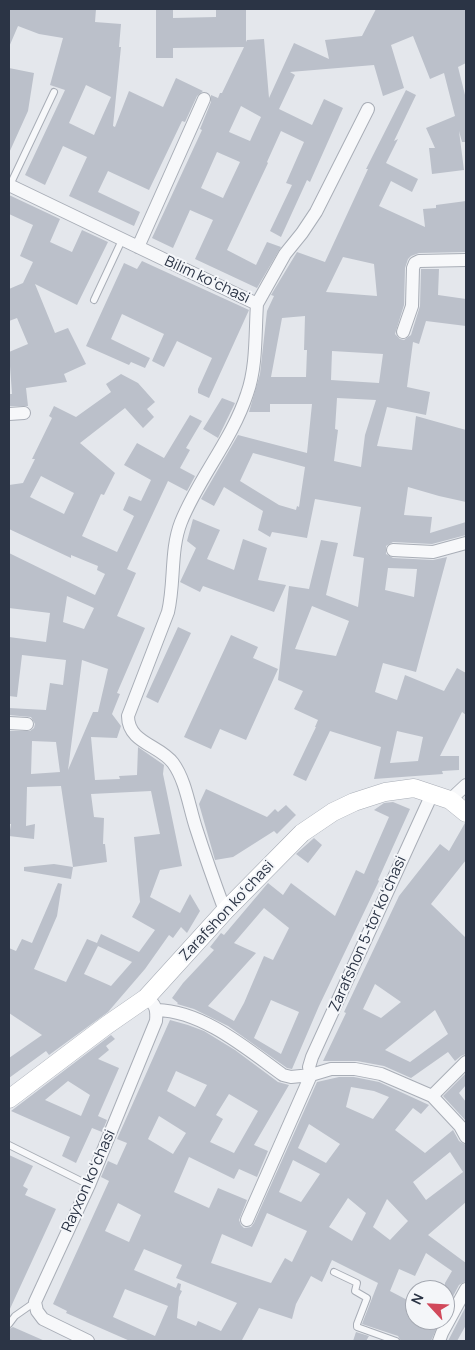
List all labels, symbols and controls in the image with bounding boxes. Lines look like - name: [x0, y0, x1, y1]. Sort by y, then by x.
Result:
- street label: Bilim koʻchasi: [162, 252, 252, 308]
- street label: Zarafshon 5-tor koʻchasi: [326, 853, 410, 1015]
- street label: Zarafshon koʻchasi: [176, 857, 278, 965]
- street label: Rayxon koʻchasi: [58, 1127, 120, 1235]
- north arrow: [405, 1280, 455, 1330]
- text: N: [406, 1290, 428, 1307]

